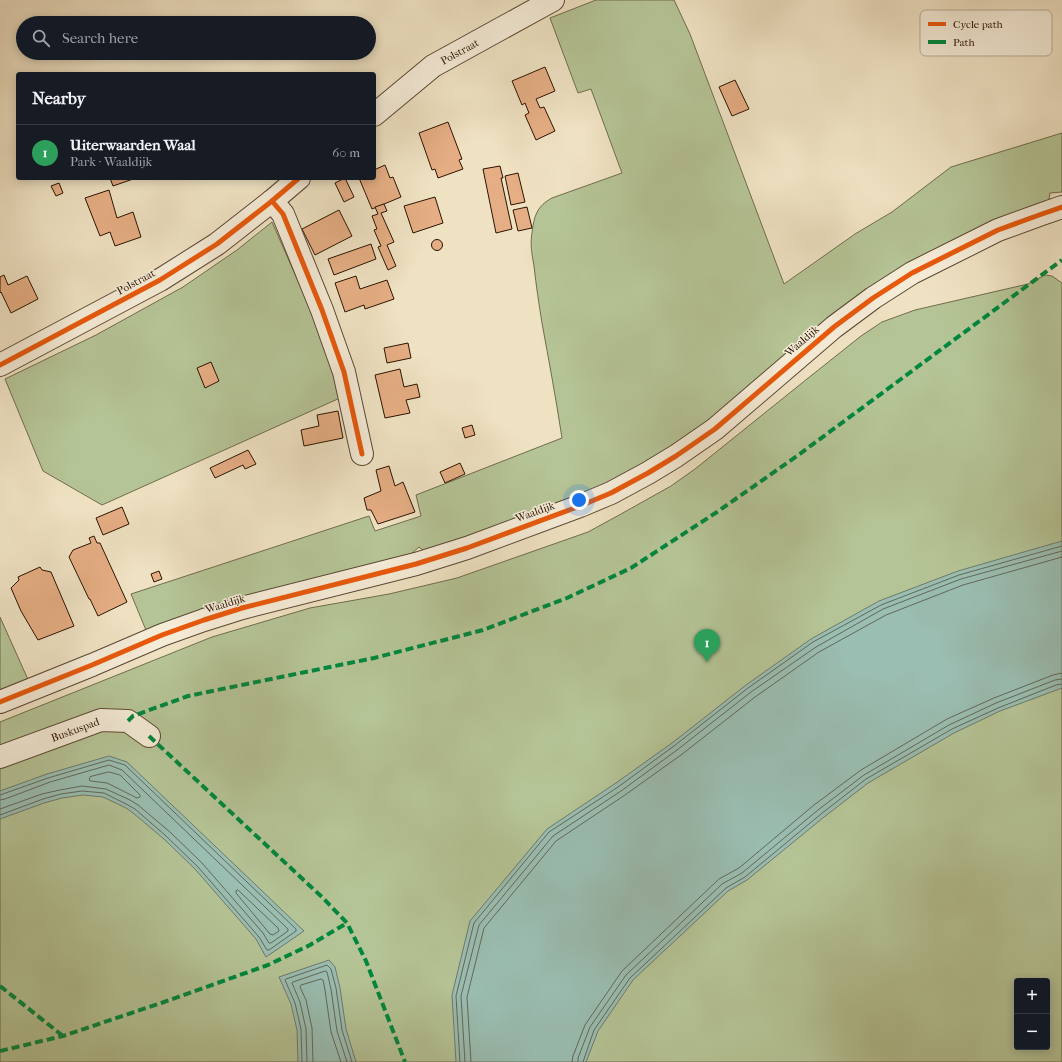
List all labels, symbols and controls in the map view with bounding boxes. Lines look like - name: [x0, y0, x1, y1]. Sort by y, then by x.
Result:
- legend: [920, 10, 1052, 56]
- search box: [16, 16, 376, 60]
- text: Cycle path: [953, 18, 1004, 31]
- icon: search: [30, 27, 52, 49]
- text: Search here: [62, 29, 138, 47]
- street label: Polstraat: [438, 36, 481, 67]
- text: Path: [953, 36, 976, 49]
- text: Nearby: [32, 88, 86, 108]
- text: Uiterwaarden Waal: [70, 136, 196, 154]
- text: 1: [43, 145, 47, 160]
- text: 60 m: [332, 145, 360, 160]
- text: Park · Waaldijk: [70, 154, 152, 169]
- street label: Polstraat: [115, 266, 158, 298]
- street label: Waaldijk: [782, 322, 822, 360]
- your location: [569, 490, 589, 510]
- street label: Waaldijk: [513, 499, 557, 525]
- street label: Waaldijk: [203, 592, 247, 616]
- pin: 1: [694, 629, 720, 662]
- street label: Buskuspad: [49, 714, 102, 744]
- map controls: [1014, 978, 1050, 1050]
- button: +: [1014, 978, 1050, 1014]
- button: −: [1014, 1014, 1050, 1050]

